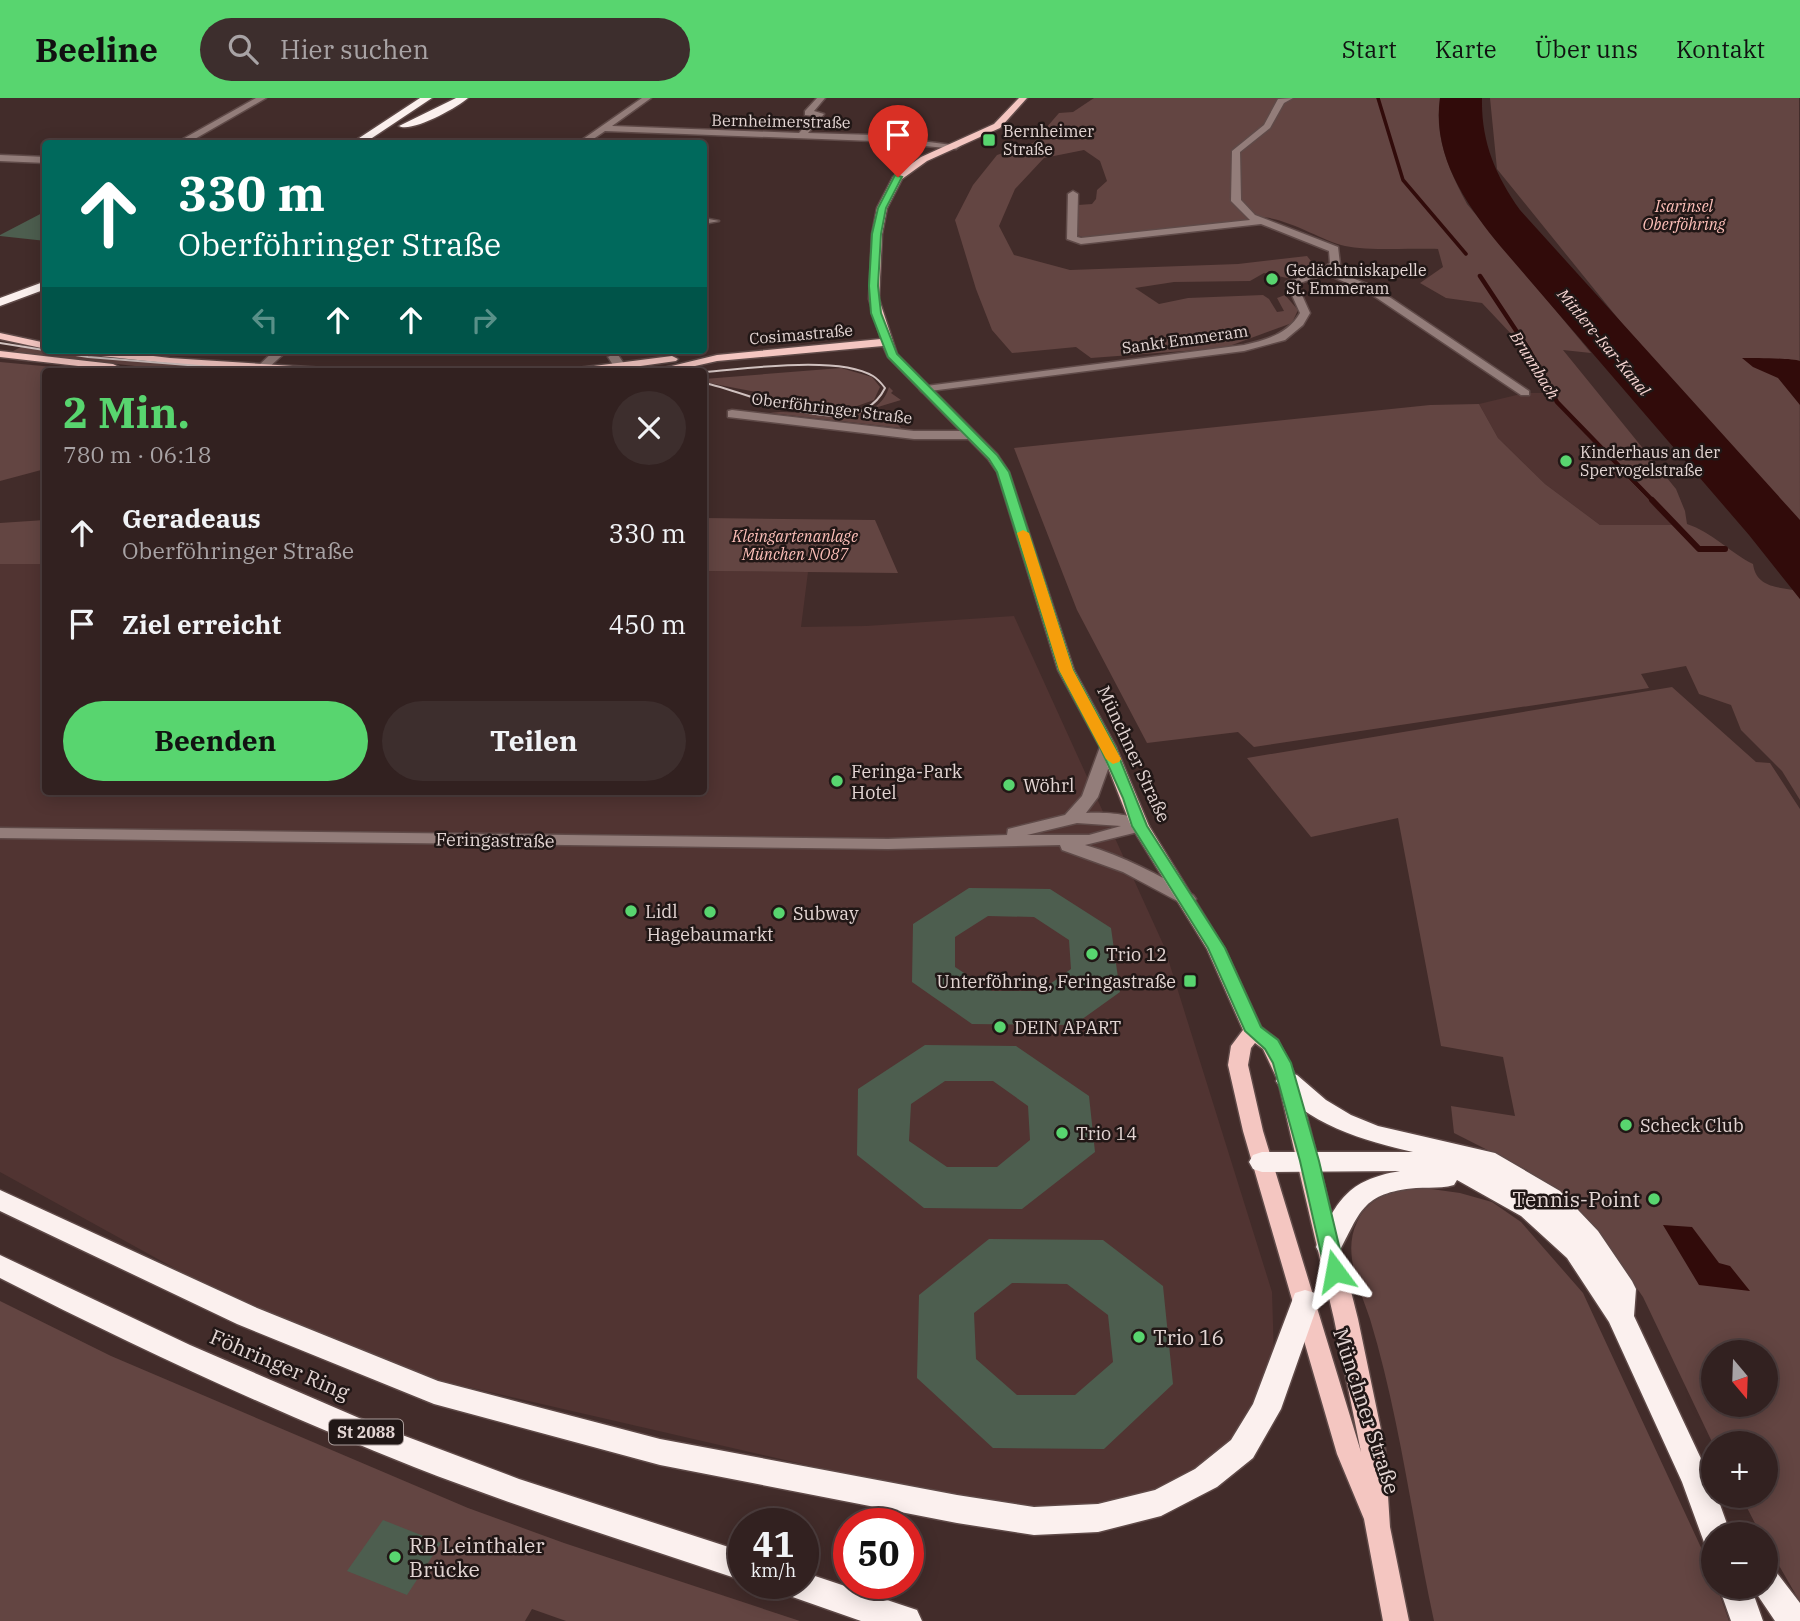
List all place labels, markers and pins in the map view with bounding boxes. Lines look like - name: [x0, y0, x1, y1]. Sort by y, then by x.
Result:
- pin: [868, 105, 928, 177]
- place label: Bernheimer Straße: [1003, 121, 1094, 159]
- marker: Bernheimer Straße: [981, 132, 997, 148]
- place label: Gedächtniskapelle St. Emmeram: [1286, 260, 1427, 298]
- marker: Gedächtniskapelle St. Emmeram: [1264, 271, 1280, 287]
- place label: Kinderhaus an der Spervogelstraße: [1580, 442, 1720, 480]
- marker: Kinderhaus an der Spervogelstraße: [1558, 453, 1574, 469]
- place label: Feringa-Park Hotel: [851, 760, 963, 804]
- marker: Feringa-Park Hotel: [829, 773, 845, 789]
- place label: Wöhrl: [1023, 774, 1074, 797]
- marker: Wöhrl: [1001, 777, 1017, 793]
- place label: Lidl: [645, 900, 678, 923]
- place label: Subway: [793, 902, 859, 925]
- marker: Lidl: [623, 903, 639, 919]
- marker: Hagebaumarkt: [702, 904, 718, 920]
- marker: Subway: [771, 905, 787, 921]
- place label: Hagebaumarkt: [647, 923, 773, 946]
- place label: Trio 12: [1106, 943, 1167, 966]
- marker: Trio 12: [1084, 946, 1100, 962]
- place label: Unterföhring, Feringastraße: [937, 970, 1176, 993]
- marker: Unterföhring, Feringastraße: [1182, 973, 1198, 989]
- place label: DEIN APART: [1014, 1016, 1121, 1039]
- marker: DEIN APART: [992, 1019, 1008, 1035]
- place label: Scheck Club: [1640, 1114, 1744, 1137]
- marker: Scheck Club: [1618, 1117, 1634, 1133]
- place label: Trio 14: [1076, 1122, 1137, 1145]
- marker: Trio 14: [1054, 1125, 1070, 1141]
- place label: Tennis-Point: [1512, 1185, 1640, 1213]
- marker: Tennis-Point: [1646, 1191, 1662, 1207]
- place label: Trio 16: [1153, 1323, 1224, 1351]
- marker: Trio 16: [1131, 1329, 1147, 1345]
- place label: RB Leinthaler Brücke: [409, 1531, 545, 1583]
- marker: RB Leinthaler Brücke: [387, 1549, 403, 1565]

